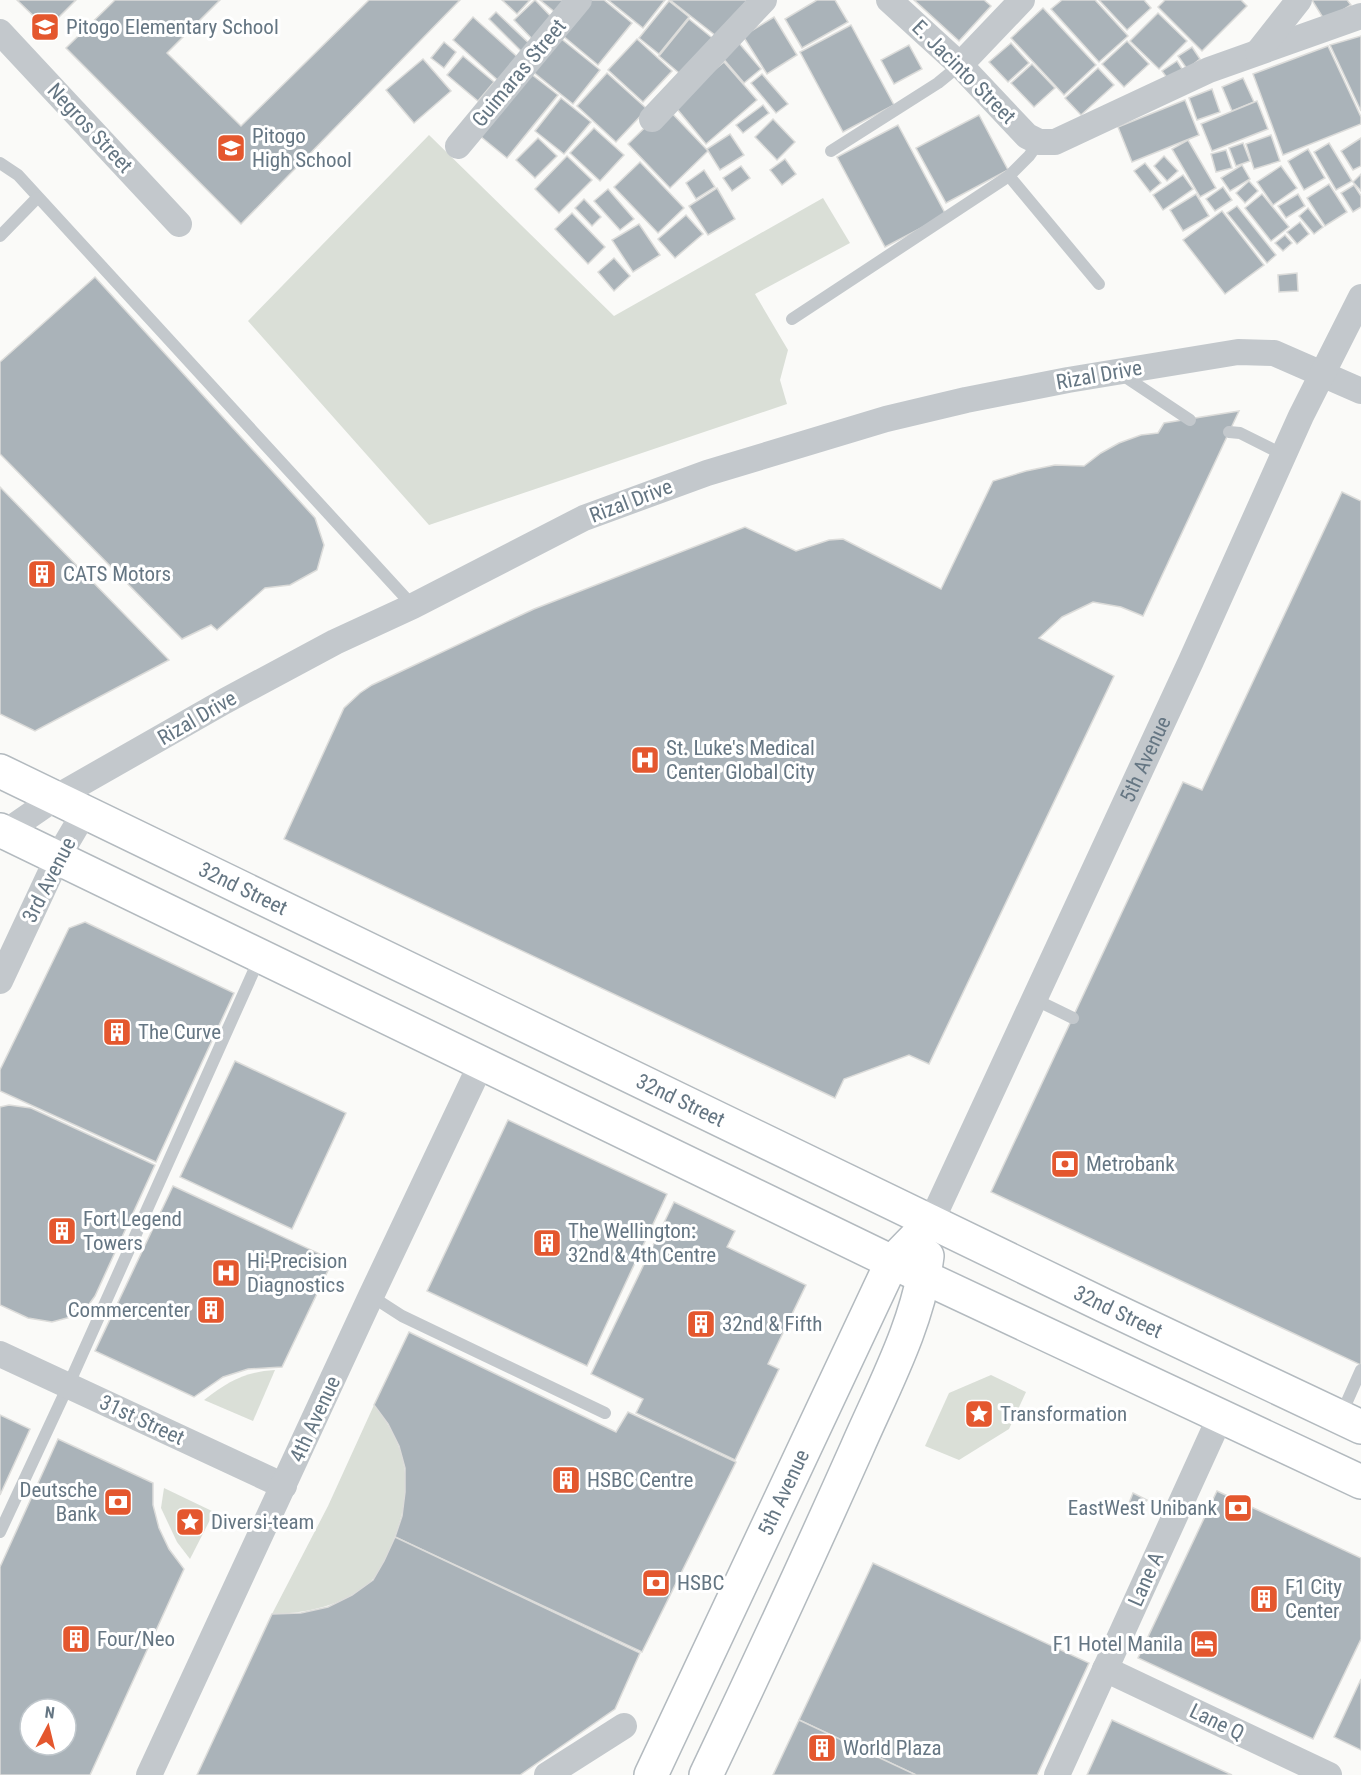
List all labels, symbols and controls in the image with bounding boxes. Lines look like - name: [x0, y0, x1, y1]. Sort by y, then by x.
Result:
- school or university icon: Pitogo Elementary School: [29, 11, 61, 43]
- street label: Guimaras Street: [467, 14, 571, 132]
- place label: Pitogo Elementary School: [66, 15, 279, 39]
- street label: E. Jacinto Street: [907, 15, 1021, 129]
- street label: Negros Street: [42, 78, 138, 178]
- place label: Pitogo High School: [252, 124, 352, 172]
- school or university icon: Pitogo High School: [215, 132, 247, 164]
- street label: Rizal Drive: [1054, 356, 1144, 394]
- street label: Rizal Drive: [586, 474, 676, 528]
- building icon: CATS Motors: [26, 558, 58, 590]
- place label: CATS Motors: [63, 562, 171, 586]
- street label: Rizal Drive: [153, 686, 241, 750]
- street label: 5th Avenue: [1115, 712, 1176, 806]
- place label: St. Luke's Medical Center Global City: [666, 736, 815, 784]
- hospital icon: St. Luke's Medical Center Global City: [629, 744, 661, 776]
- street label: 3rd Avenue: [17, 833, 81, 927]
- street label: 32nd Street: [195, 857, 291, 920]
- building icon: The Curve: [101, 1016, 133, 1048]
- place label: The Curve: [138, 1020, 221, 1044]
- street label: 32nd Street: [632, 1069, 729, 1132]
- bank icon: Metrobank: [1049, 1148, 1081, 1180]
- place label: Metrobank: [1086, 1152, 1175, 1176]
- place label: Fort Legend Towers: [83, 1207, 182, 1255]
- building icon: Fort Legend Towers: [46, 1215, 78, 1247]
- place label: The Wellington: 32nd & 4th Centre: [568, 1219, 716, 1267]
- building icon: The Wellington: 32nd & 4th Centre: [531, 1227, 563, 1259]
- place label: Hi-Precision Diagnostics: [247, 1249, 347, 1297]
- hospital icon: Hi-Precision Diagnostics: [210, 1257, 242, 1289]
- street label: 32nd Street: [1070, 1281, 1166, 1343]
- building icon: Commercenter: [195, 1294, 227, 1326]
- place label: Commercenter: [68, 1298, 190, 1322]
- building icon: 32nd & Fifth: [685, 1308, 717, 1340]
- place label: 32nd & Fifth: [722, 1312, 822, 1336]
- street label: 4th Avenue: [285, 1372, 345, 1466]
- street label: 31st Street: [96, 1390, 188, 1450]
- place icon: Transformation: [963, 1398, 995, 1430]
- place label: Transformation: [1000, 1402, 1127, 1426]
- street label: 5th Avenue: [753, 1446, 814, 1539]
- building icon: HSBC Centre: [550, 1464, 582, 1496]
- place label: HSBC Centre: [587, 1468, 693, 1492]
- place label: Deutsche Bank: [20, 1478, 98, 1526]
- bank icon: Deutsche Bank: [102, 1486, 134, 1518]
- bank icon: EastWest Unibank: [1222, 1492, 1254, 1524]
- place label: EastWest Unibank: [1068, 1496, 1218, 1520]
- place icon: Diversi-team: [174, 1506, 206, 1538]
- place label: Diversi-team: [211, 1510, 314, 1534]
- street label: Lane A: [1123, 1548, 1169, 1610]
- bank icon: HSBC: [640, 1567, 672, 1599]
- place label: HSBC: [677, 1571, 724, 1595]
- place label: F1 City Center: [1285, 1575, 1342, 1623]
- building icon: F1 City Center: [1248, 1583, 1280, 1615]
- building icon: Four/Neo: [60, 1623, 92, 1655]
- place label: Four/Neo: [97, 1627, 175, 1651]
- hotel icon: F1 Hotel Manila: [1188, 1628, 1220, 1660]
- place label: F1 Hotel Manila: [1053, 1632, 1183, 1656]
- north arrow: [18, 1697, 78, 1757]
- street label: Lane Q: [1186, 1699, 1248, 1745]
- text: N: [44, 1703, 56, 1723]
- building icon: World Plaza: [806, 1732, 838, 1764]
- place label: World Plaza: [843, 1736, 941, 1760]

